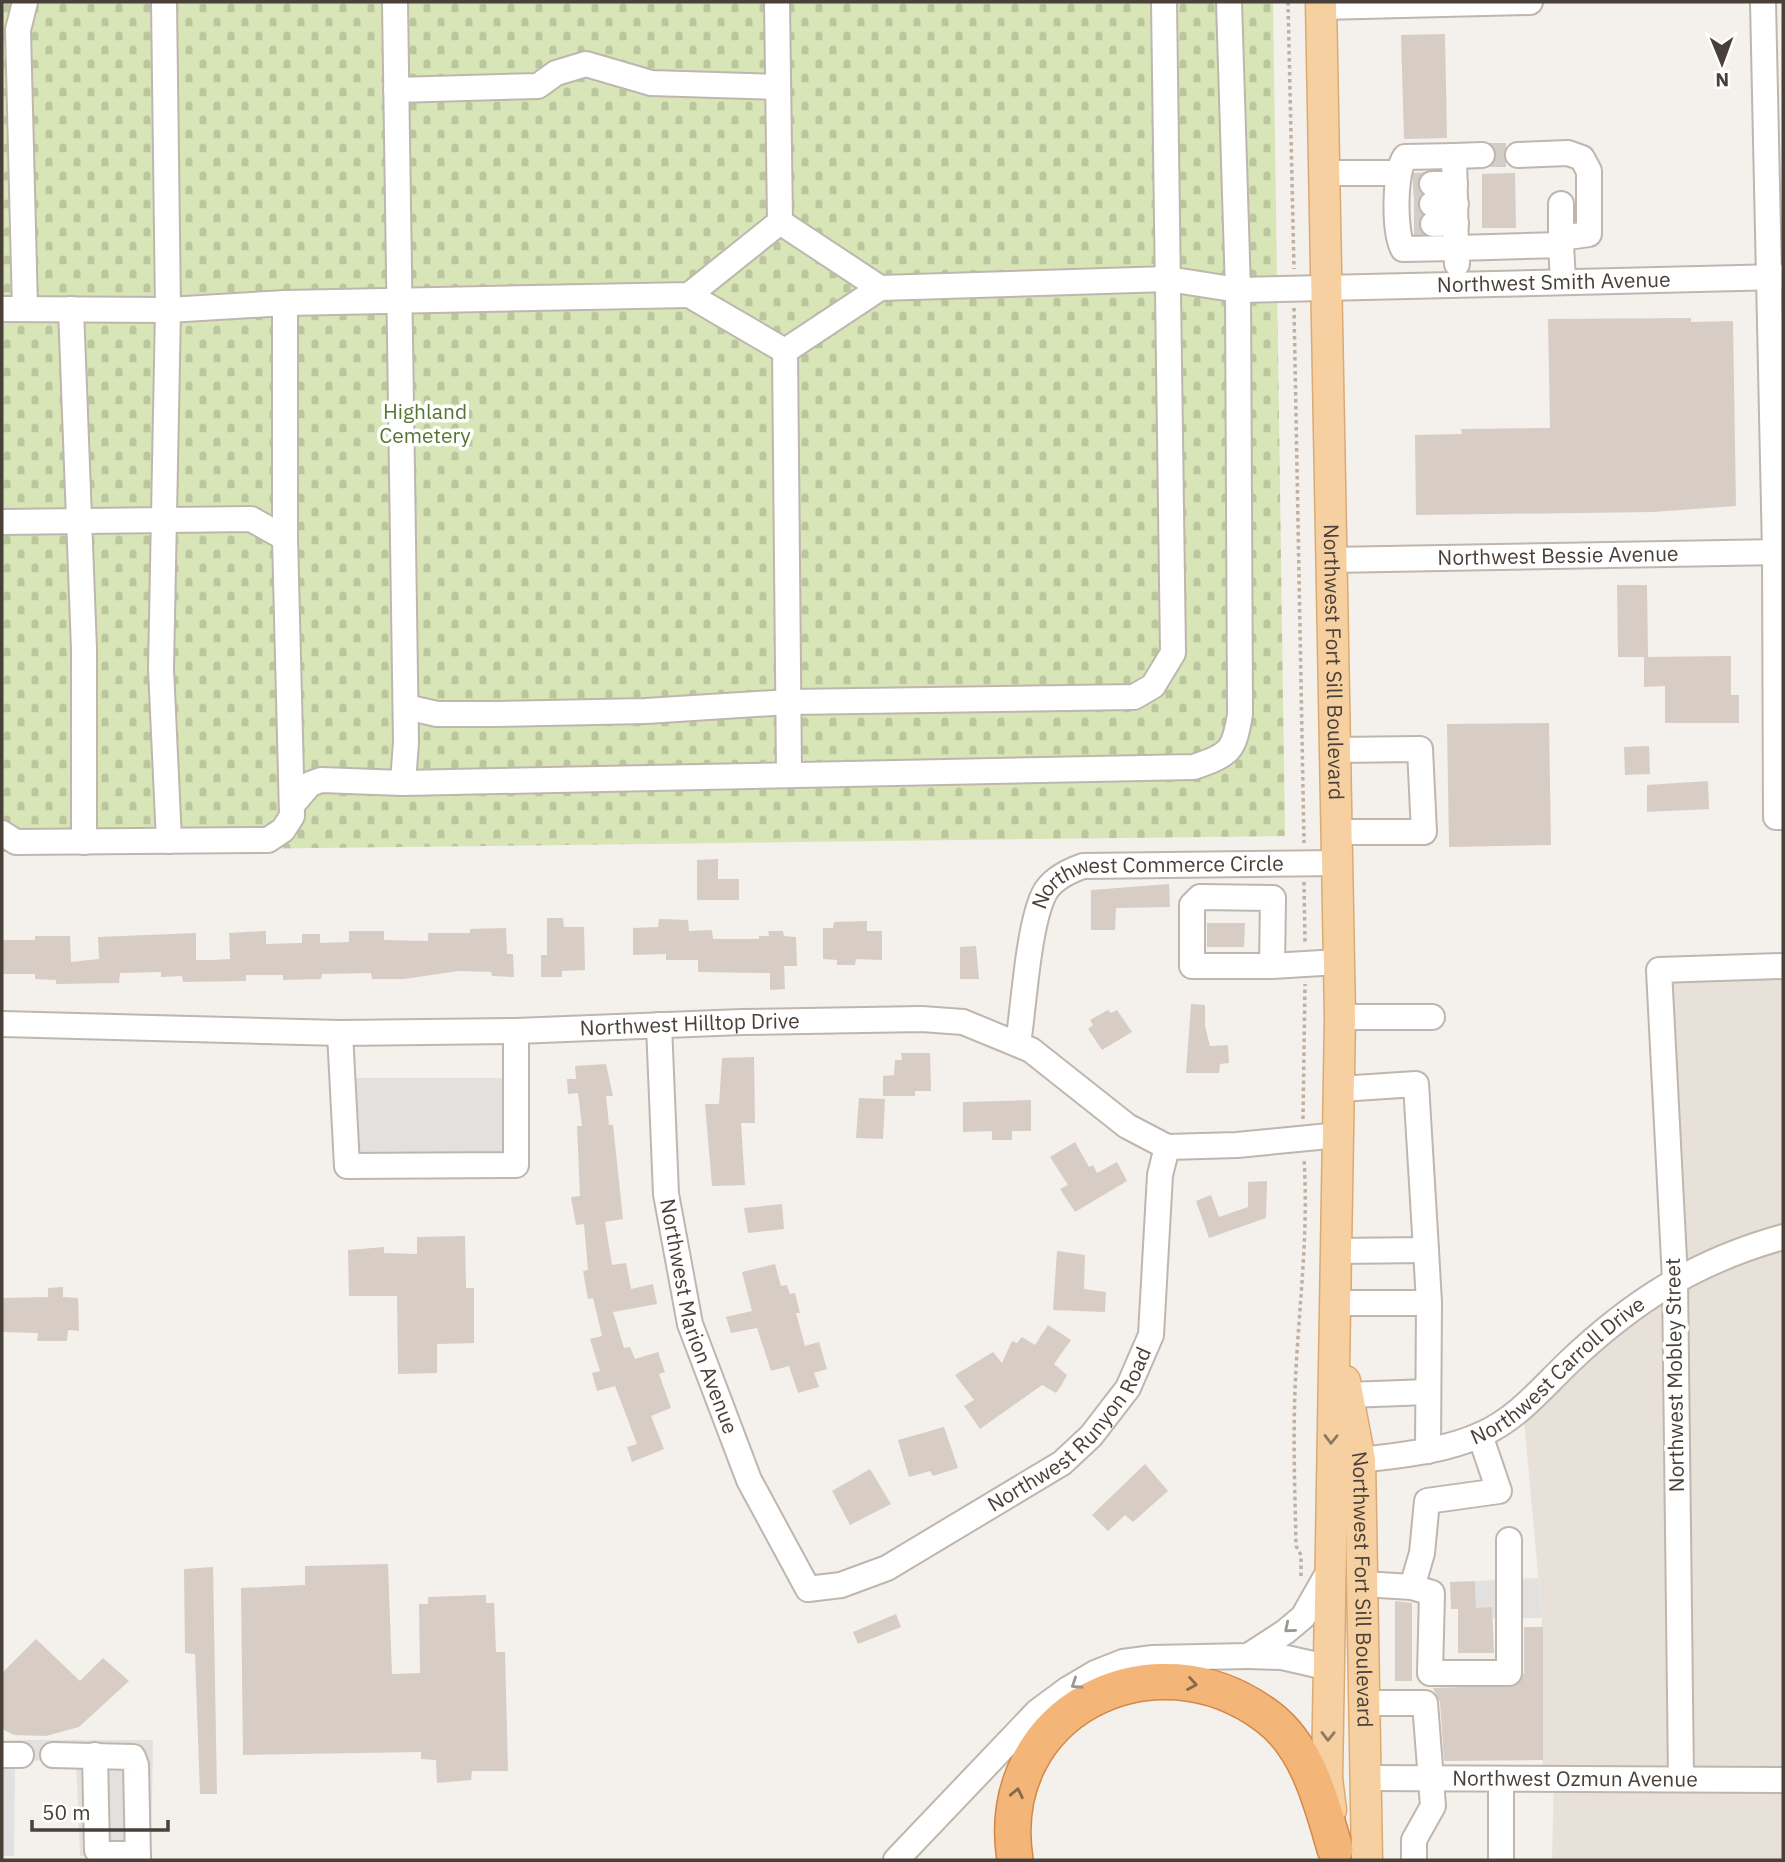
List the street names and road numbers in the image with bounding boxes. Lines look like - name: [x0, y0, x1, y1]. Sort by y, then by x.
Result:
- street label: Northwest Smith Avenue: [1437, 265, 1671, 298]
- street label: Northwest Fort Sill Boulevard: [1318, 524, 1351, 800]
- street label: Northwest Bessie Avenue: [1437, 539, 1679, 571]
- street label: Northwest Commerce Circle: [1024, 849, 1284, 913]
- street label: Northwest Hilltop Drive: [579, 1006, 800, 1041]
- street label: Northwest Marion Avenue: [654, 1196, 745, 1438]
- street label: Northwest Mobley Street: [1658, 1257, 1690, 1493]
- street label: Northwest Carroll Drive: [1466, 1289, 1650, 1451]
- street label: Northwest Runyon Road: [982, 1342, 1157, 1518]
- street label: Northwest Fort Sill Boulevard: [1346, 1449, 1380, 1728]
- street label: Northwest Ozmun Avenue: [1452, 1763, 1698, 1793]

